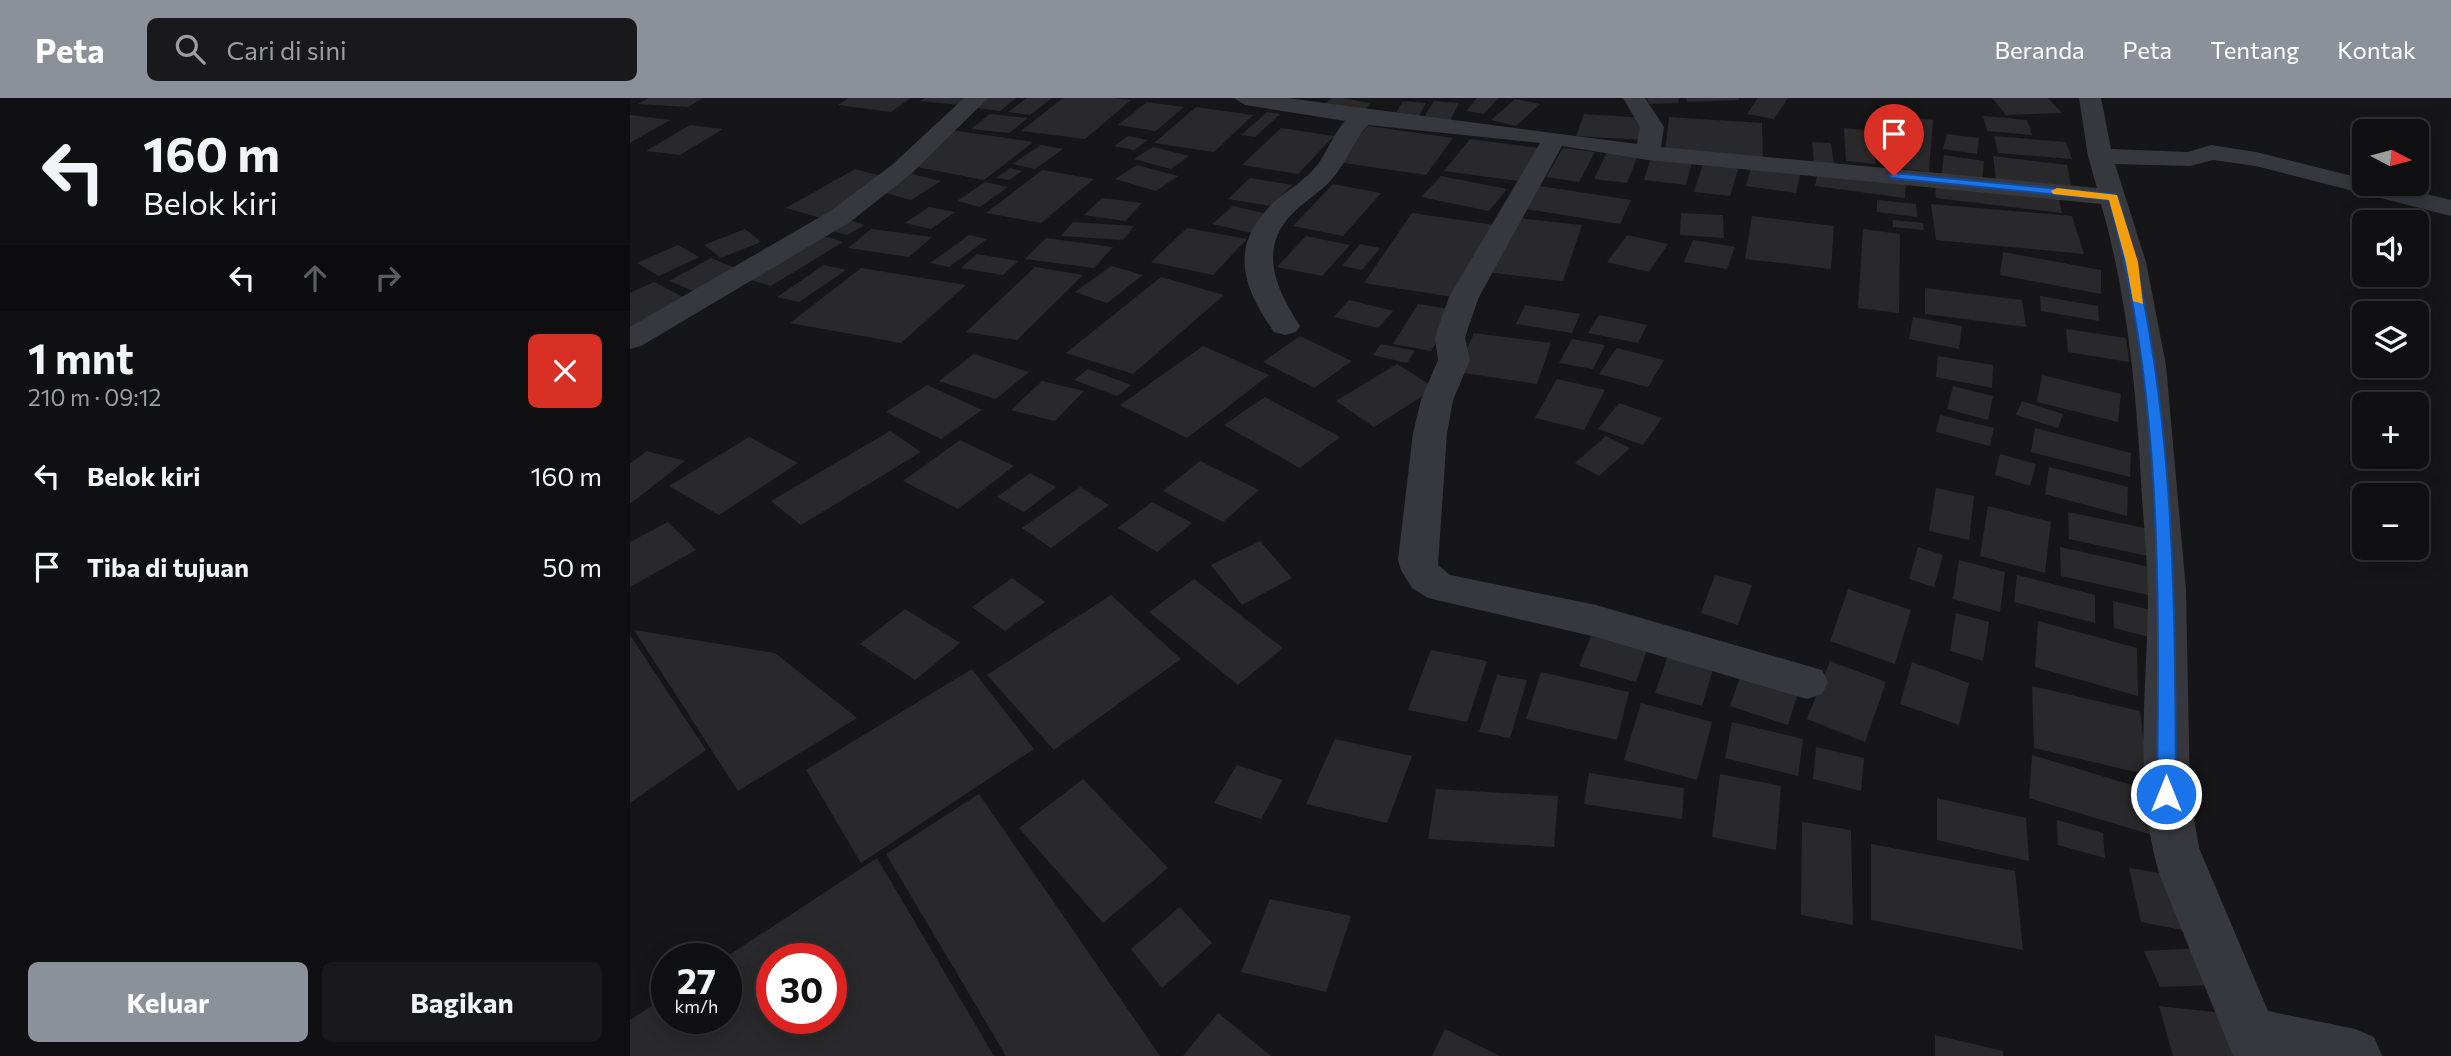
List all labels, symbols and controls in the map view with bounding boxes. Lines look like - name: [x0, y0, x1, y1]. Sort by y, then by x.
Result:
- search box: [147, 18, 637, 81]
- text: Peta: [35, 29, 105, 70]
- icon: search: [171, 30, 209, 68]
- text: Cari di sini: [227, 34, 347, 65]
- text: Beranda: [1994, 35, 2085, 64]
- text: Peta: [2123, 35, 2172, 64]
- text: Tentang: [2210, 35, 2299, 64]
- text: Kontak: [2337, 35, 2416, 64]
- pin: [1864, 104, 1924, 176]
- icon: arrive: [1875, 115, 1913, 153]
- north arrow: [2352, 119, 2429, 196]
- map controls: [2352, 119, 2429, 560]
- text: 160 m: [143, 122, 280, 182]
- icon: left: [28, 126, 119, 217]
- text: Belok kiri: [143, 182, 278, 222]
- button: sound: [2352, 210, 2429, 287]
- icon: left: [223, 259, 261, 297]
- icon: ahead: [296, 259, 334, 297]
- icon: right: [369, 259, 407, 297]
- button: layers: [2352, 301, 2429, 378]
- text: 1 mnt: [28, 331, 134, 383]
- button: close: [528, 334, 602, 408]
- text: 210 m · 09:12: [28, 383, 161, 411]
- button: +: [2352, 392, 2429, 469]
- icon: left: [28, 457, 66, 495]
- text: Belok kiri: [87, 460, 201, 491]
- text: 160 m: [530, 460, 602, 491]
- button: −: [2352, 483, 2429, 560]
- icon: arrive: [28, 548, 66, 586]
- text: Tiba di tujuan: [87, 551, 249, 582]
- text: 50 m: [542, 551, 602, 582]
- position arrow: [2129, 757, 2203, 831]
- speed limit sign: 30: [756, 943, 847, 1034]
- text: 27: [677, 958, 716, 1001]
- button: Keluar: [28, 962, 308, 1042]
- button: Bagikan: [322, 962, 602, 1042]
- text: km/h: [675, 995, 718, 1017]

